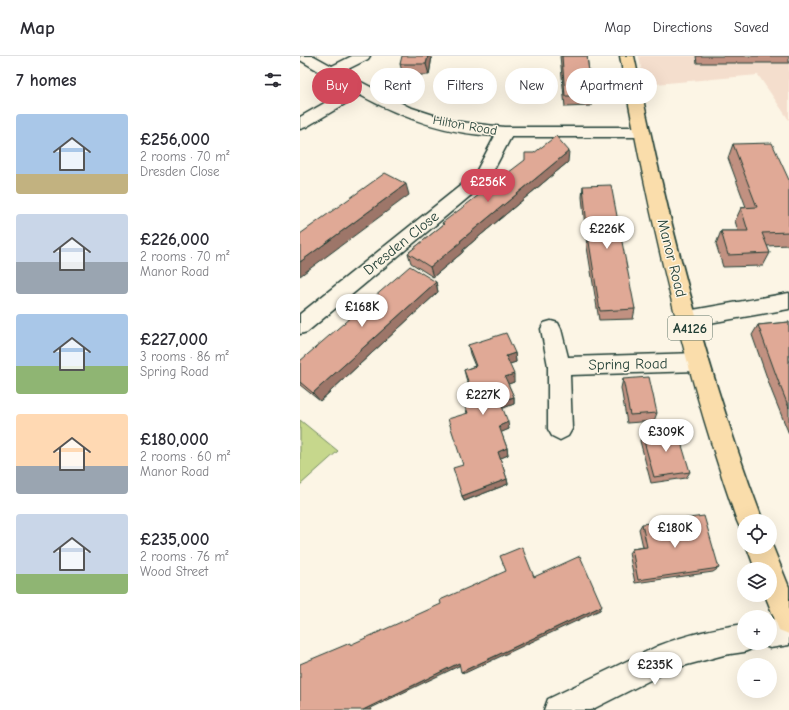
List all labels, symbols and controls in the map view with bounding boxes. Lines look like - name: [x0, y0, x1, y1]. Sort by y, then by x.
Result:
- text: Map: [20, 17, 55, 39]
- text: Map: [604, 19, 631, 36]
- text: Directions: [653, 19, 712, 36]
- text: Saved: [734, 19, 769, 36]
- chip: Buy: [312, 68, 362, 104]
- chip: Rent: [370, 68, 425, 104]
- chip: Filters: [433, 68, 497, 104]
- chip: New: [505, 68, 558, 104]
- chip: Apartment: [566, 68, 657, 104]
- icon: filters: [262, 69, 284, 91]
- text: 7 homes: [16, 71, 77, 90]
- street label: Hilton Road: [432, 112, 498, 138]
- icon: home: [48, 130, 96, 178]
- text: £256,000: [140, 130, 210, 149]
- text: 2 rooms · 70 m²: [140, 149, 229, 164]
- text: Dresden Close: [140, 164, 219, 179]
- pin: £256K: [460, 169, 516, 203]
- text: £256K: [470, 174, 506, 189]
- street label: Dresden Close: [360, 207, 443, 279]
- pin: £226K: [579, 216, 635, 250]
- street label: Manor Road: [654, 217, 690, 299]
- text: £226K: [589, 221, 625, 236]
- icon: home: [48, 230, 96, 278]
- text: £226,000: [140, 230, 209, 249]
- text: 2 rooms · 70 m²: [140, 249, 229, 264]
- text: Manor Road: [140, 264, 209, 279]
- pin: £168K: [334, 294, 390, 328]
- text: £168K: [345, 299, 379, 314]
- road number: A4126: [668, 316, 712, 340]
- icon: home: [48, 330, 96, 378]
- text: £227,000: [140, 330, 208, 349]
- text: 3 rooms · 86 m²: [140, 349, 229, 364]
- street label: Spring Road: [588, 354, 668, 374]
- text: Spring Road: [140, 364, 209, 379]
- pin: £227K: [455, 382, 511, 416]
- text: £227K: [466, 387, 500, 402]
- pin: £309K: [638, 419, 694, 453]
- text: £309K: [648, 424, 684, 439]
- icon: home: [48, 430, 96, 478]
- text: £180,000: [140, 430, 209, 449]
- text: 2 rooms · 60 m²: [140, 449, 230, 464]
- text: Manor Road: [140, 464, 209, 479]
- map controls: [737, 514, 777, 698]
- button: locate: [737, 514, 777, 554]
- pin: £180K: [647, 515, 703, 549]
- text: £180K: [657, 520, 693, 535]
- icon: home: [48, 530, 96, 578]
- text: £235,000: [140, 530, 209, 549]
- text: 2 rooms · 76 m²: [140, 549, 228, 564]
- button: layers: [737, 562, 777, 602]
- text: Wood Street: [140, 564, 208, 579]
- button: +: [737, 610, 777, 650]
- pin: £235K: [627, 652, 683, 686]
- text: £235K: [637, 657, 673, 672]
- button: −: [737, 658, 777, 698]

